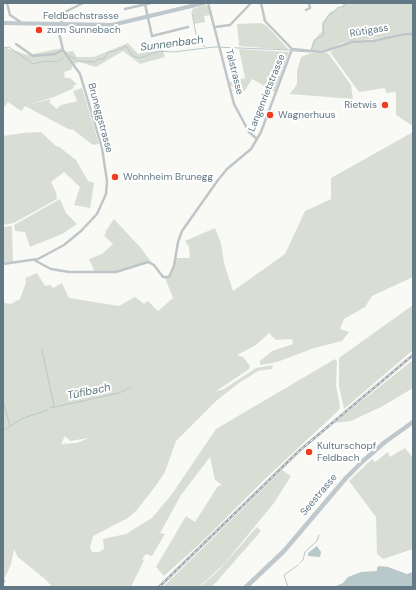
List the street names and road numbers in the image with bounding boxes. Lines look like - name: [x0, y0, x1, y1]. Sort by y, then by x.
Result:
- street label: Feldbachstrasse: [43, 10, 119, 22]
- street label: Rütigass: [349, 22, 389, 40]
- street label: Talstrasse: [223, 48, 245, 96]
- street label: Langenrietstrasse: [246, 53, 288, 133]
- street label: Bruneggstrasse: [85, 82, 115, 154]
- street label: Seestrasse: [298, 472, 340, 518]

